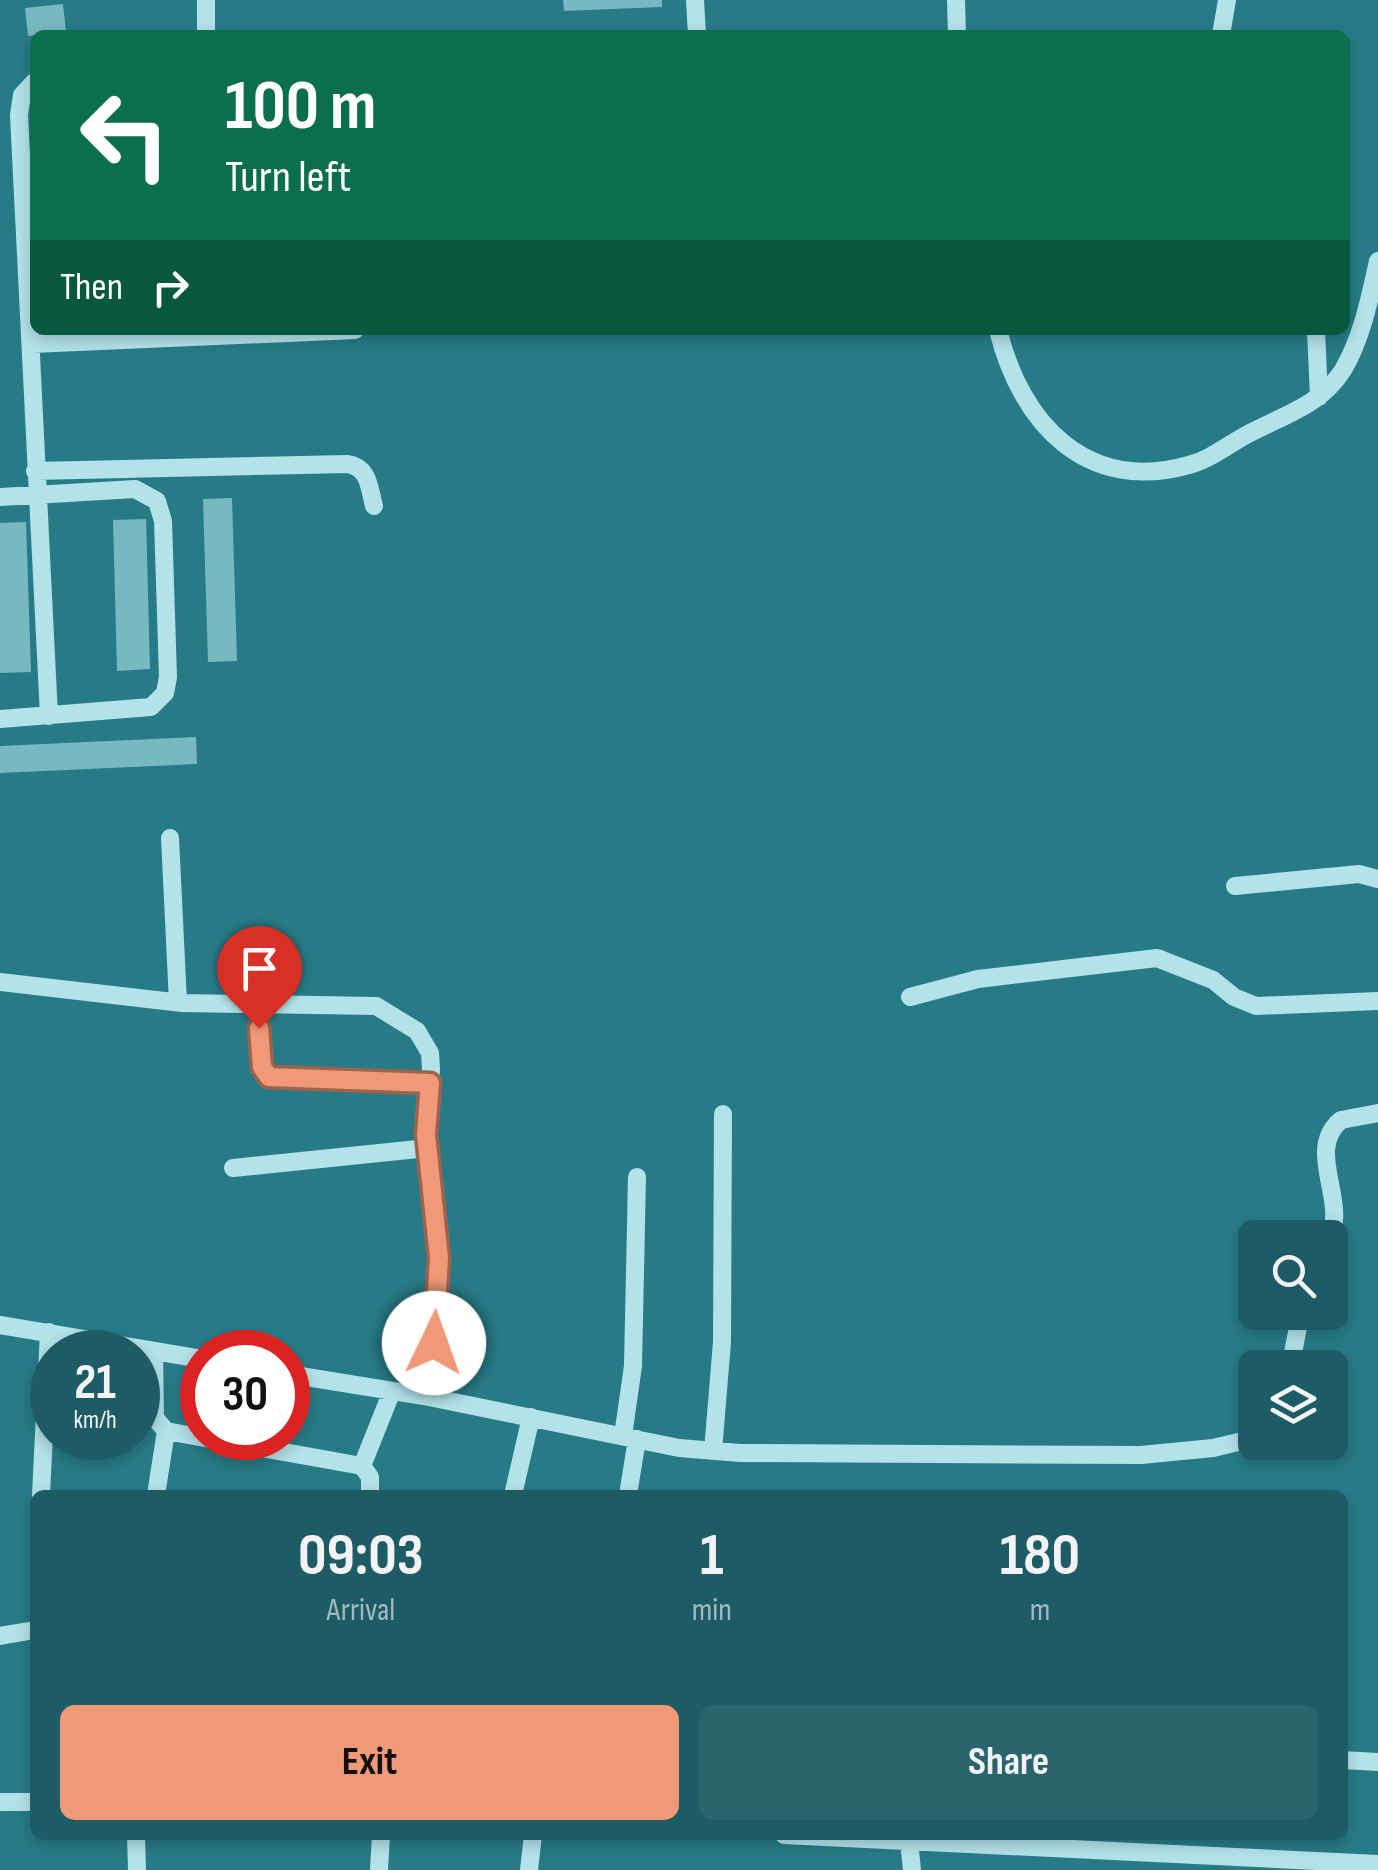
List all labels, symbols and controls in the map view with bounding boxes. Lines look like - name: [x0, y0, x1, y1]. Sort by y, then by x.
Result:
- text: 100 m: [225, 65, 376, 149]
- icon: left: [60, 70, 190, 200]
- text: Turn left: [225, 150, 351, 205]
- icon: right: [143, 260, 198, 315]
- text: Then: [60, 265, 123, 310]
- pin: [217, 926, 302, 1029]
- icon: arrive: [232, 941, 287, 996]
- map controls: [1238, 1220, 1348, 1460]
- button: search: [1238, 1220, 1348, 1330]
- position arrow: [382, 1291, 486, 1395]
- speed limit sign: 30: [180, 1330, 310, 1460]
- button: layers: [1238, 1350, 1348, 1460]
- text: 21: [74, 1353, 116, 1413]
- text: km/h: [73, 1405, 117, 1436]
- text: 09:03: [298, 1520, 424, 1592]
- text: 1: [700, 1520, 724, 1592]
- text: 180: [1000, 1520, 1080, 1592]
- text: Arrival: [326, 1591, 395, 1630]
- text: min: [692, 1591, 732, 1630]
- text: m: [1030, 1591, 1050, 1630]
- button: Exit: [60, 1705, 679, 1820]
- button: Share: [699, 1705, 1318, 1820]

